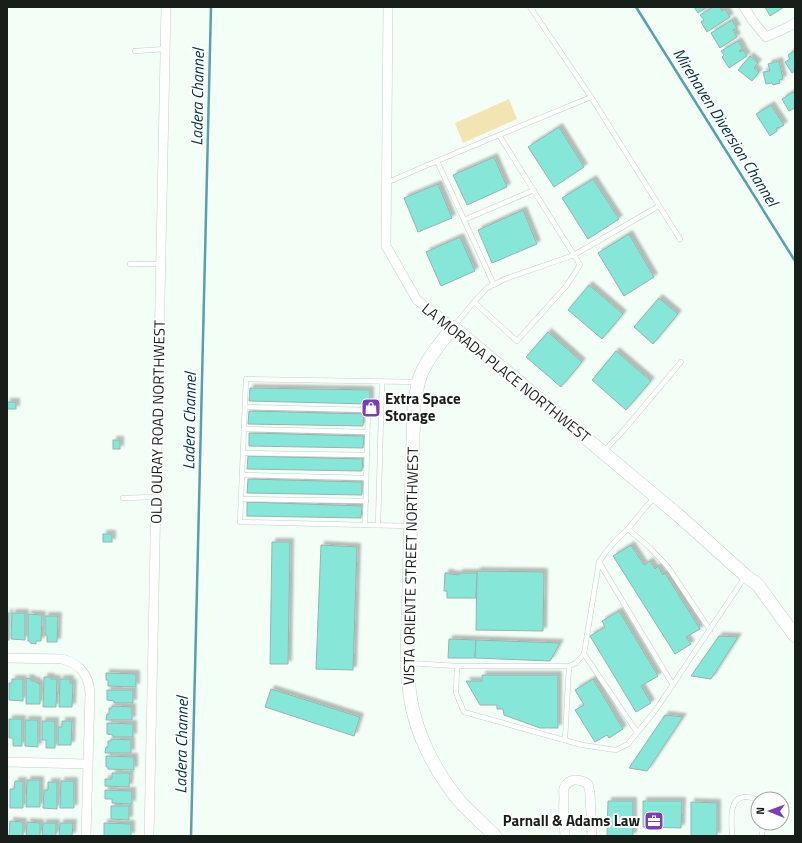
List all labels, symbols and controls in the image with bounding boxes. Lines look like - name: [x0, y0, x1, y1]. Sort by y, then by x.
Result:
- water label: Mirehaven Diversion Channel: [667, 43, 785, 212]
- water label: Ladera Channel: [184, 47, 210, 146]
- street label: LA MORADA PLACE NORTHWEST: [417, 297, 596, 448]
- street label: OLD OURAY ROAD NORTHWEST: [144, 320, 171, 524]
- water label: Ladera Channel: [176, 371, 202, 470]
- place label: Extra Space Storage: [385, 387, 461, 427]
- shop icon: Extra Space Storage: [360, 397, 382, 419]
- street label: VISTA ORIENTE STREET NORTHWEST: [397, 446, 424, 685]
- water label: Ladera Channel: [168, 695, 194, 794]
- north arrow: [750, 791, 790, 831]
- text: N: [752, 807, 768, 815]
- place label: Parnall & Adams Law: [503, 809, 640, 832]
- office icon: Parnall & Adams Law: [643, 810, 665, 832]

